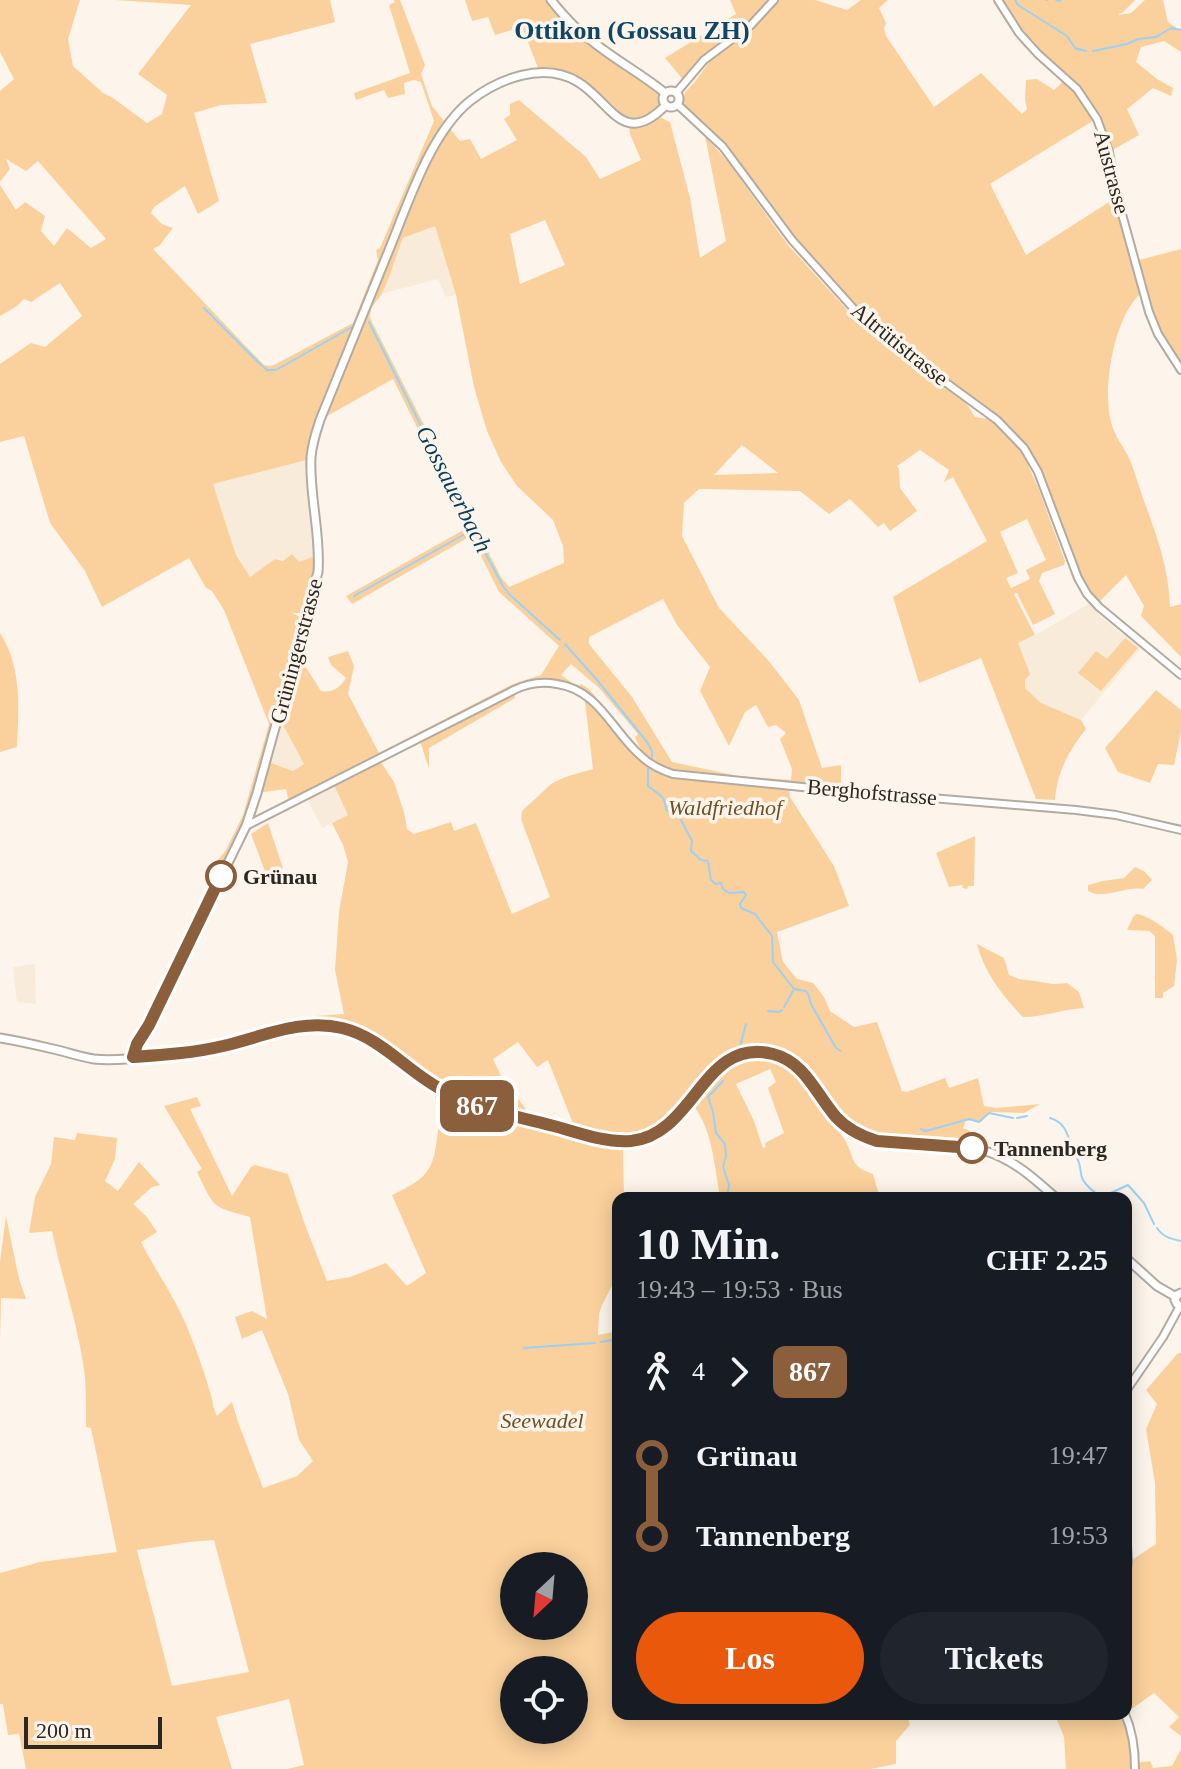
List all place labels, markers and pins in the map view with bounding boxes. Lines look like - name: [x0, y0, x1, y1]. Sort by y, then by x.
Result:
- marker: Grünau: [206, 861, 236, 891]
- place label: Grünau: [243, 864, 318, 889]
- marker: Tannenberg: [957, 1133, 987, 1163]
- place label: Tannenberg: [994, 1136, 1107, 1161]

